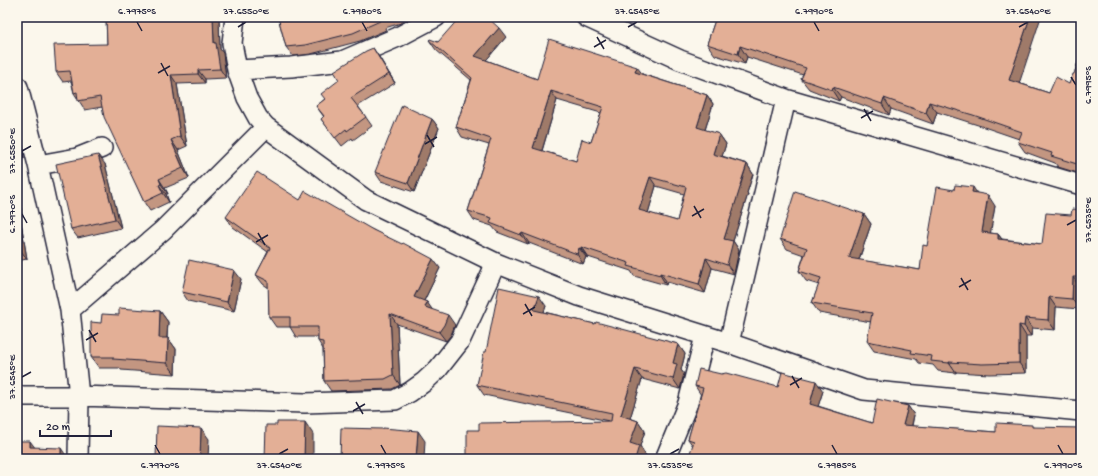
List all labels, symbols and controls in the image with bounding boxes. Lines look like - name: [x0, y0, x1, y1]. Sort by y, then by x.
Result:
- text: 6.7975°S: [118, 6, 156, 18]
- text: 37.6550°E: [222, 6, 270, 18]
- text: 6.7980°S: [343, 6, 382, 18]
- text: 37.6545°E: [614, 6, 660, 18]
- text: 6.7990°S: [795, 6, 833, 18]
- text: 37.6540°E: [1005, 6, 1051, 18]
- text: 6.7995°S: [1083, 66, 1095, 104]
- text: 37.6550°E: [7, 127, 19, 175]
- text: 6.7970°S: [7, 194, 19, 233]
- text: 37.6535°E: [1083, 197, 1095, 244]
- text: 37.6545°E: [7, 354, 19, 400]
- scale bar: [40, 412, 111, 438]
- text: 20 m: [46, 421, 71, 435]
- text: 6.7970°S: [141, 460, 180, 472]
- text: 37.6540°E: [256, 460, 302, 472]
- text: 6.7975°S: [367, 460, 405, 472]
- text: 37.6535°E: [646, 460, 693, 472]
- text: 6.7985°S: [818, 460, 857, 472]
- text: 6.7990°S: [1044, 460, 1082, 472]

